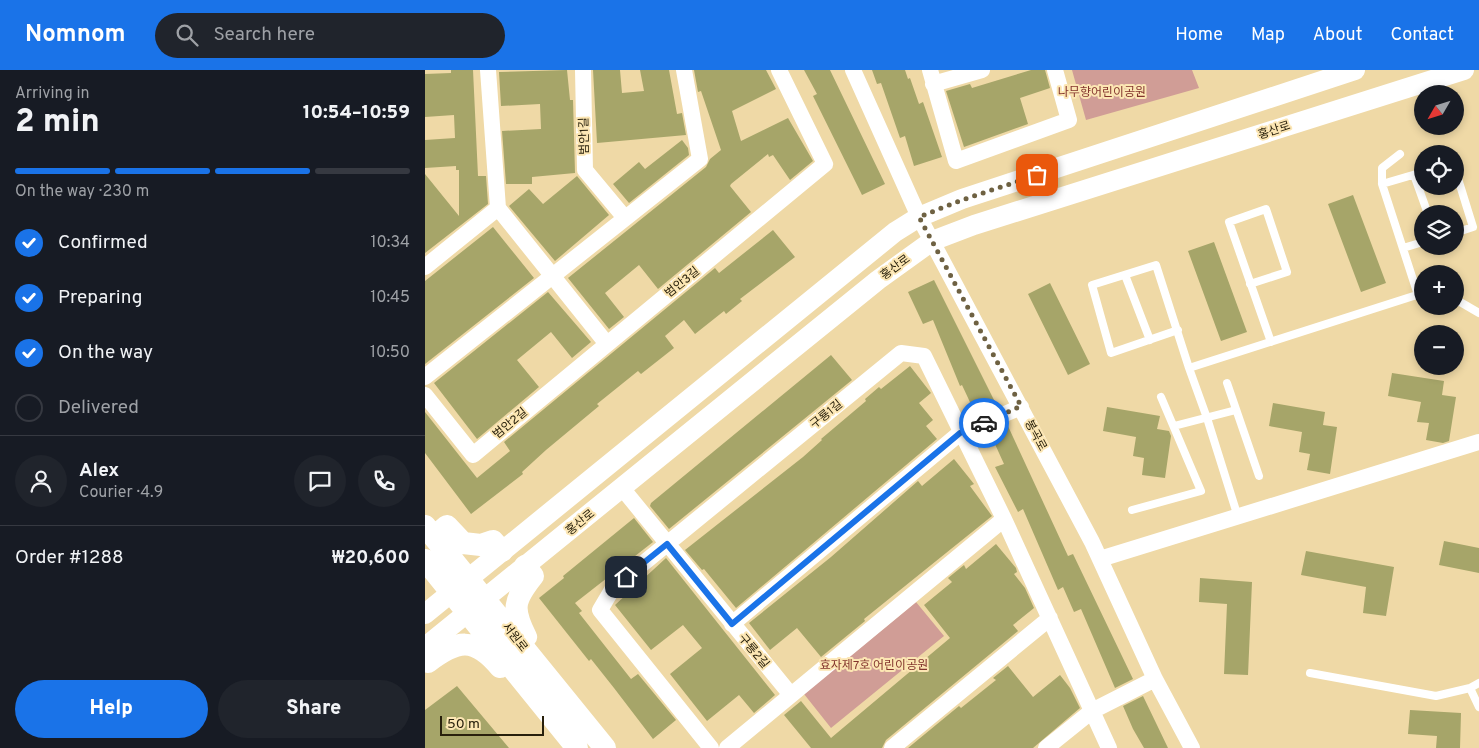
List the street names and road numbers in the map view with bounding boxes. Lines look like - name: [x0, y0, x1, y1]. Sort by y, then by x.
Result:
- street label: 범안1길: [577, 117, 593, 155]
- street label: 홍산로: [1256, 118, 1293, 144]
- street label: 홍산로: [877, 252, 914, 284]
- street label: 범안3길: [662, 264, 703, 302]
- street label: 구룡1길: [807, 397, 846, 433]
- street label: 범안2길: [490, 405, 531, 443]
- street label: 봉곡로: [1020, 417, 1050, 454]
- street label: 홍산로: [563, 506, 599, 539]
- street label: 서원로: [498, 620, 531, 656]
- street label: 구룡2길: [734, 631, 772, 672]

